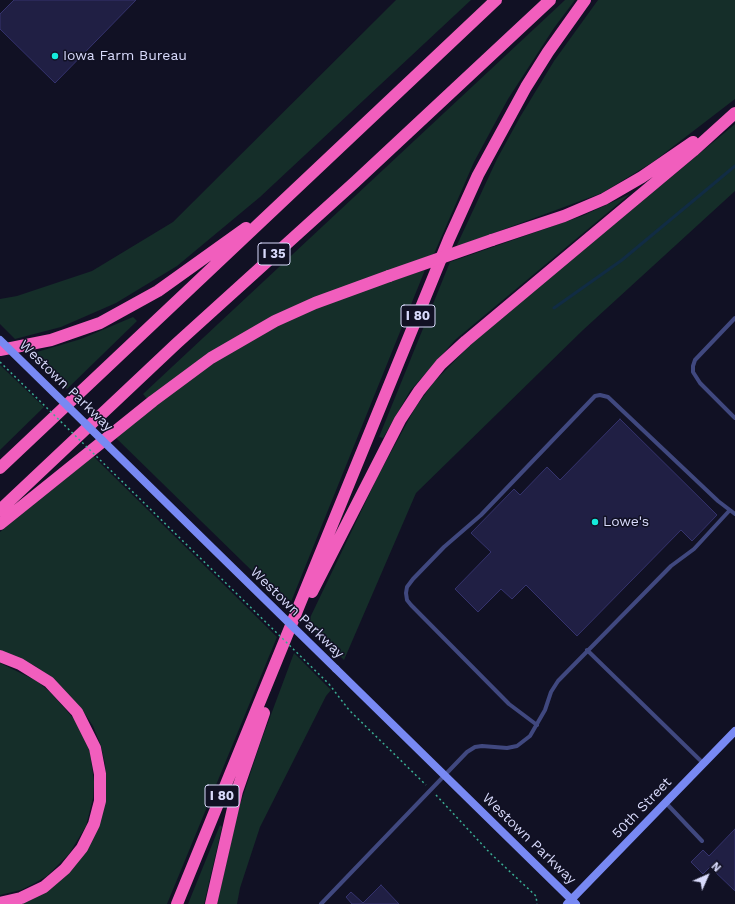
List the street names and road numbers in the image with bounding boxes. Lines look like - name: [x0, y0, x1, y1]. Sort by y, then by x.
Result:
- road number: I 35: [258, 243, 290, 265]
- road number: I 80: [401, 305, 435, 327]
- street label: Westown Parkway: [16, 337, 116, 435]
- street label: Westown Parkway: [247, 564, 347, 662]
- street label: 50th Street: [609, 774, 675, 842]
- road number: I 80: [205, 785, 239, 807]
- street label: Westown Parkway: [479, 790, 579, 888]

